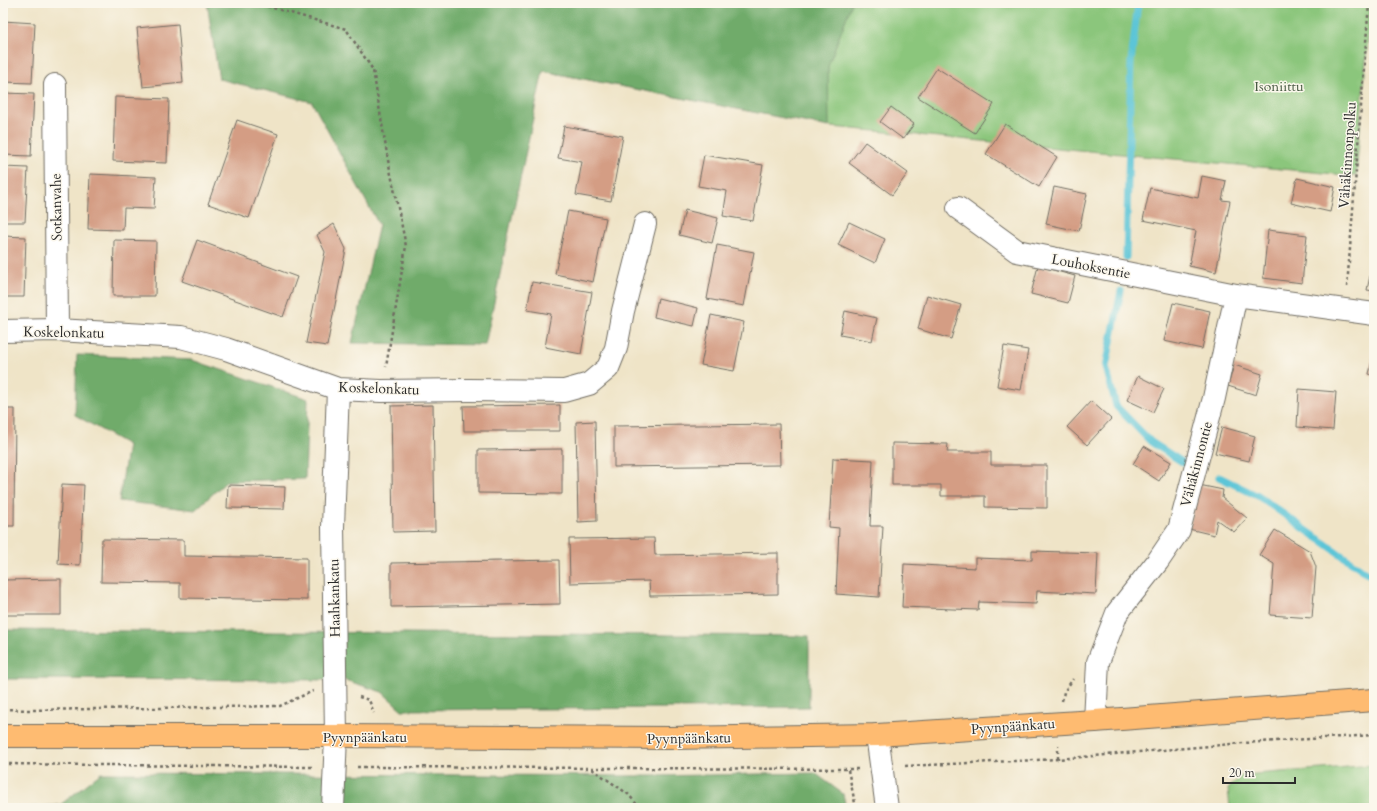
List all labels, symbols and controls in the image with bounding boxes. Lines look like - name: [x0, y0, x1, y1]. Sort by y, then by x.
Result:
- park label: Isoniittu: [1254, 77, 1304, 96]
- street label: Vähäkinnonpolku: [1334, 101, 1361, 209]
- street label: Sotkanvahe: [46, 173, 67, 241]
- street label: Louhoksentie: [1050, 250, 1132, 283]
- street label: Koskelonkatu: [23, 322, 105, 343]
- street label: Koskelonkatu: [338, 378, 420, 399]
- street label: Vähäkinnontie: [1176, 419, 1217, 509]
- street label: Haahkankatu: [324, 558, 345, 637]
- street label: Pyynpäänkatu: [970, 714, 1056, 739]
- street label: Pyynpäänkatu: [323, 728, 408, 747]
- street label: Pyynpäänkatu: [647, 728, 732, 749]
- scale bar: [1223, 759, 1295, 785]
- text: 20 m: [1229, 765, 1256, 781]

